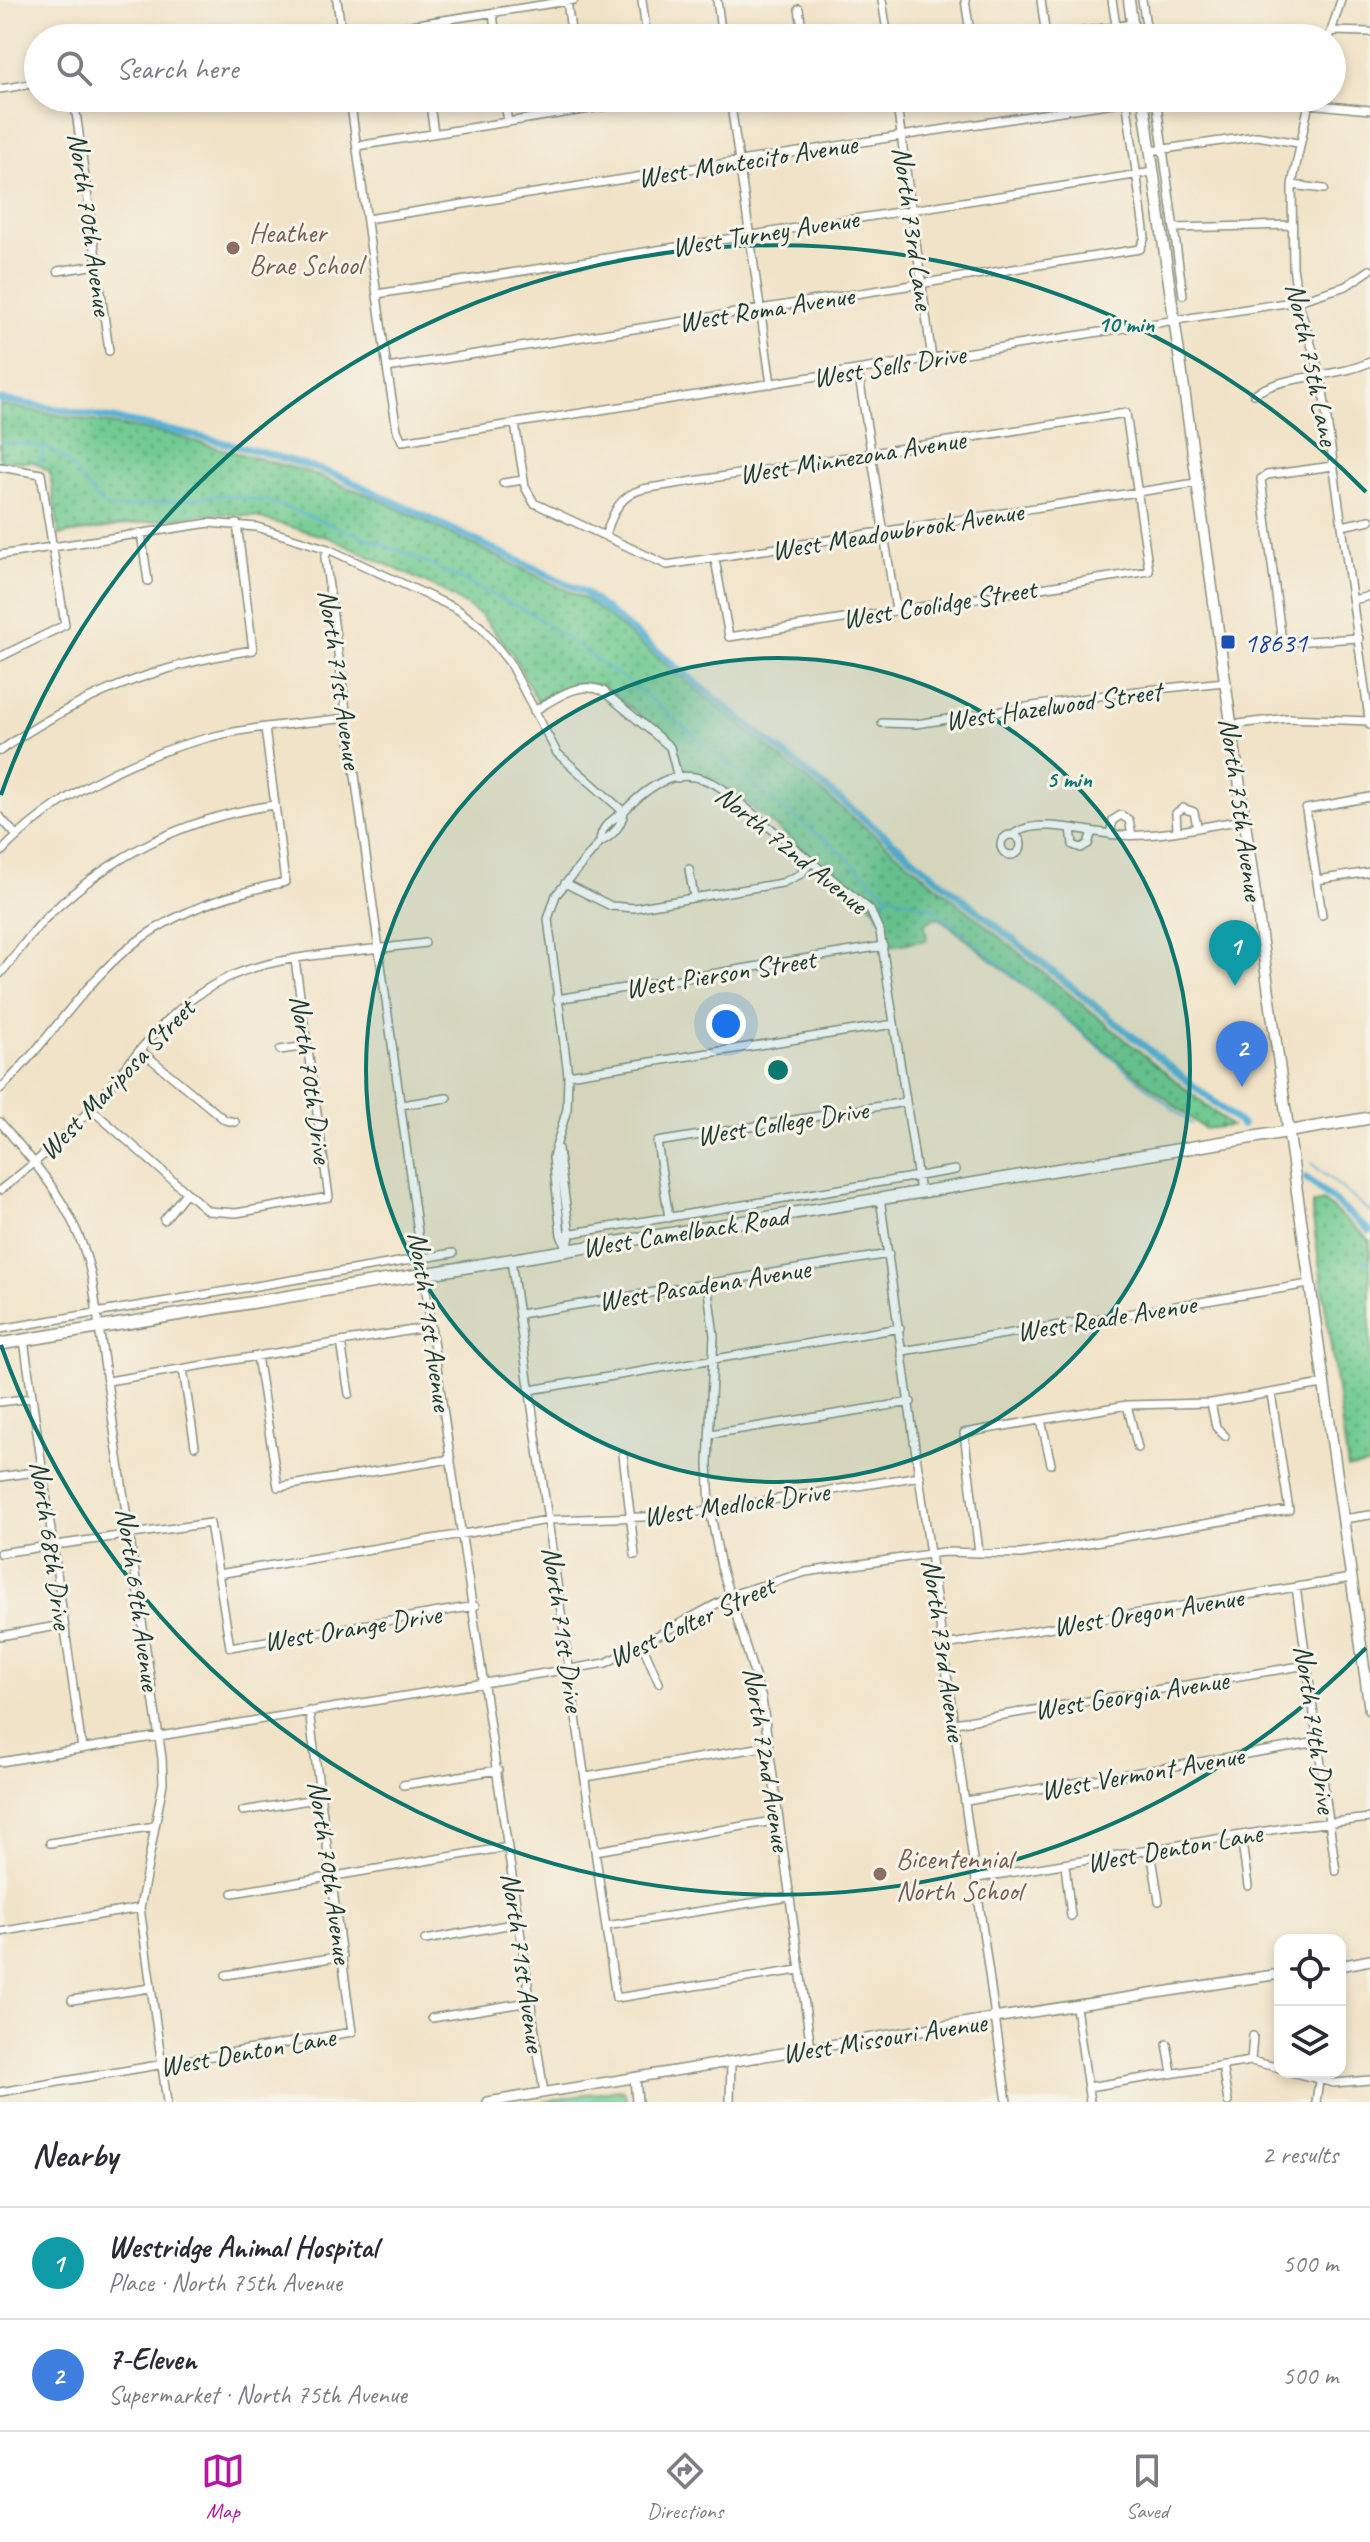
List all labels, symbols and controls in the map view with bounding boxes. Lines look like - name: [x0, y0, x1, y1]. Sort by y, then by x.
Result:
- search box: [24, 24, 1346, 112]
- icon: search: [52, 46, 96, 90]
- text: Search here: [116, 49, 238, 87]
- street label: West Montecito Avenue: [635, 126, 861, 195]
- street label: North 70th Avenue: [60, 131, 121, 319]
- street label: North 73rd Lane: [885, 144, 943, 314]
- street label: West Turney Avenue: [669, 200, 863, 265]
- place label: Heather Brae School: [249, 215, 368, 282]
- marker: Heather Brae School: [224, 239, 242, 257]
- street label: West Roma Avenue: [676, 277, 858, 340]
- street label: North 75th Lane: [1278, 280, 1347, 450]
- text: 10 min: [1098, 309, 1155, 339]
- street label: West Sells Drive: [810, 336, 970, 395]
- street label: West Minnezona Avenue: [737, 421, 970, 492]
- street label: West Meadowbrook Avenue: [769, 493, 1027, 568]
- street label: West Coolidge Street: [840, 570, 1041, 636]
- street label: North 71st Avenue: [311, 587, 371, 773]
- place label: 18631: [1244, 625, 1308, 660]
- marker: 18631: [1219, 633, 1237, 651]
- street label: West Hazelwood Street: [943, 672, 1167, 738]
- street label: North 75th Avenue: [1211, 716, 1272, 904]
- text: 5 min: [1046, 764, 1093, 794]
- street label: North 72nd Avenue: [709, 777, 876, 923]
- pin: 1: [1209, 920, 1261, 986]
- street label: West Pierson Street: [623, 941, 820, 1006]
- street label: West Mariposa Street: [31, 990, 204, 1167]
- street label: North 70th Drive: [282, 993, 341, 1167]
- your location: [706, 1004, 746, 1044]
- pin: 2: [1216, 1021, 1268, 1087]
- centre of rings: [764, 1056, 792, 1084]
- street label: West College Drive: [694, 1091, 872, 1153]
- street label: West Camelback Road: [579, 1197, 795, 1265]
- street label: North 71st Avenue: [401, 1229, 461, 1415]
- street label: West Pasadena Avenue: [596, 1250, 814, 1319]
- street label: West Reade Avenue: [1014, 1286, 1200, 1349]
- street label: North 68th Drive: [22, 1459, 81, 1633]
- street label: West Medlock Drive: [641, 1473, 833, 1534]
- street label: North 69th Avenue: [108, 1506, 169, 1694]
- street label: North 71st Drive: [535, 1544, 593, 1716]
- street label: North 73rd Avenue: [914, 1557, 975, 1745]
- street label: West Colter Street: [603, 1567, 782, 1675]
- street label: West Oregon Avenue: [1051, 1579, 1247, 1644]
- street label: West Orange Drive: [261, 1596, 445, 1659]
- street label: North 74th Drive: [1286, 1643, 1345, 1817]
- street label: West Georgia Avenue: [1032, 1662, 1233, 1727]
- street label: North 72nd Avenue: [736, 1665, 800, 1855]
- street label: West Vermont Avenue: [1038, 1737, 1248, 1808]
- street label: North 70th Avenue: [300, 1779, 361, 1967]
- street label: West Denton Lane: [1084, 1815, 1266, 1880]
- place label: Bicentennial North School: [896, 1841, 1028, 1908]
- marker: Bicentennial North School: [871, 1865, 889, 1883]
- street label: North 71st Avenue: [494, 1870, 554, 2056]
- map controls: [1274, 1934, 1346, 2078]
- button: locate: [1274, 1934, 1346, 2006]
- street label: West Missouri Avenue: [780, 2004, 991, 2071]
- button: layers: [1274, 2006, 1346, 2078]
- street label: West Denton Lane: [157, 2019, 339, 2084]
- text: Nearby: [32, 2133, 118, 2176]
- text: 2 results: [1262, 2138, 1338, 2171]
- text: Westridge Animal Hospital: [108, 2228, 378, 2266]
- text: 1: [52, 2247, 64, 2280]
- text: 500 m: [1282, 2247, 1338, 2280]
- text: Place · North 75th Avenue: [108, 2266, 342, 2299]
- text: 7-Eleven: [108, 2340, 196, 2378]
- text: 2: [52, 2359, 64, 2392]
- text: 500 m: [1282, 2359, 1338, 2392]
- text: Supermarket · North 75th Avenue: [108, 2378, 407, 2411]
- tab: Map: [201, 2449, 245, 2525]
- tab: Directions: [647, 2449, 723, 2525]
- tab: Saved: [1125, 2449, 1169, 2525]

